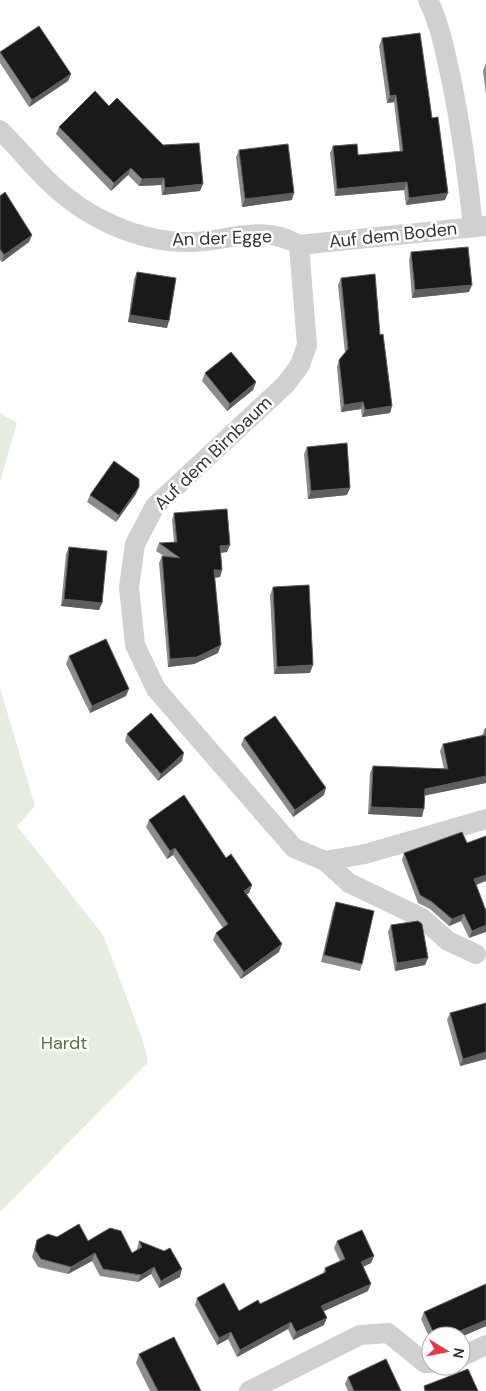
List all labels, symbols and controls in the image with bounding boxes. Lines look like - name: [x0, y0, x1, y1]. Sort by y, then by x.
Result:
- street label: Auf dem Boden: [328, 216, 458, 254]
- street label: An der Egge: [172, 224, 272, 252]
- street label: Auf dem Birnbaum: [149, 391, 277, 515]
- park label: Hardt: [41, 1031, 87, 1055]
- north arrow: [421, 1326, 471, 1376]
- text: N: [449, 1347, 469, 1360]

